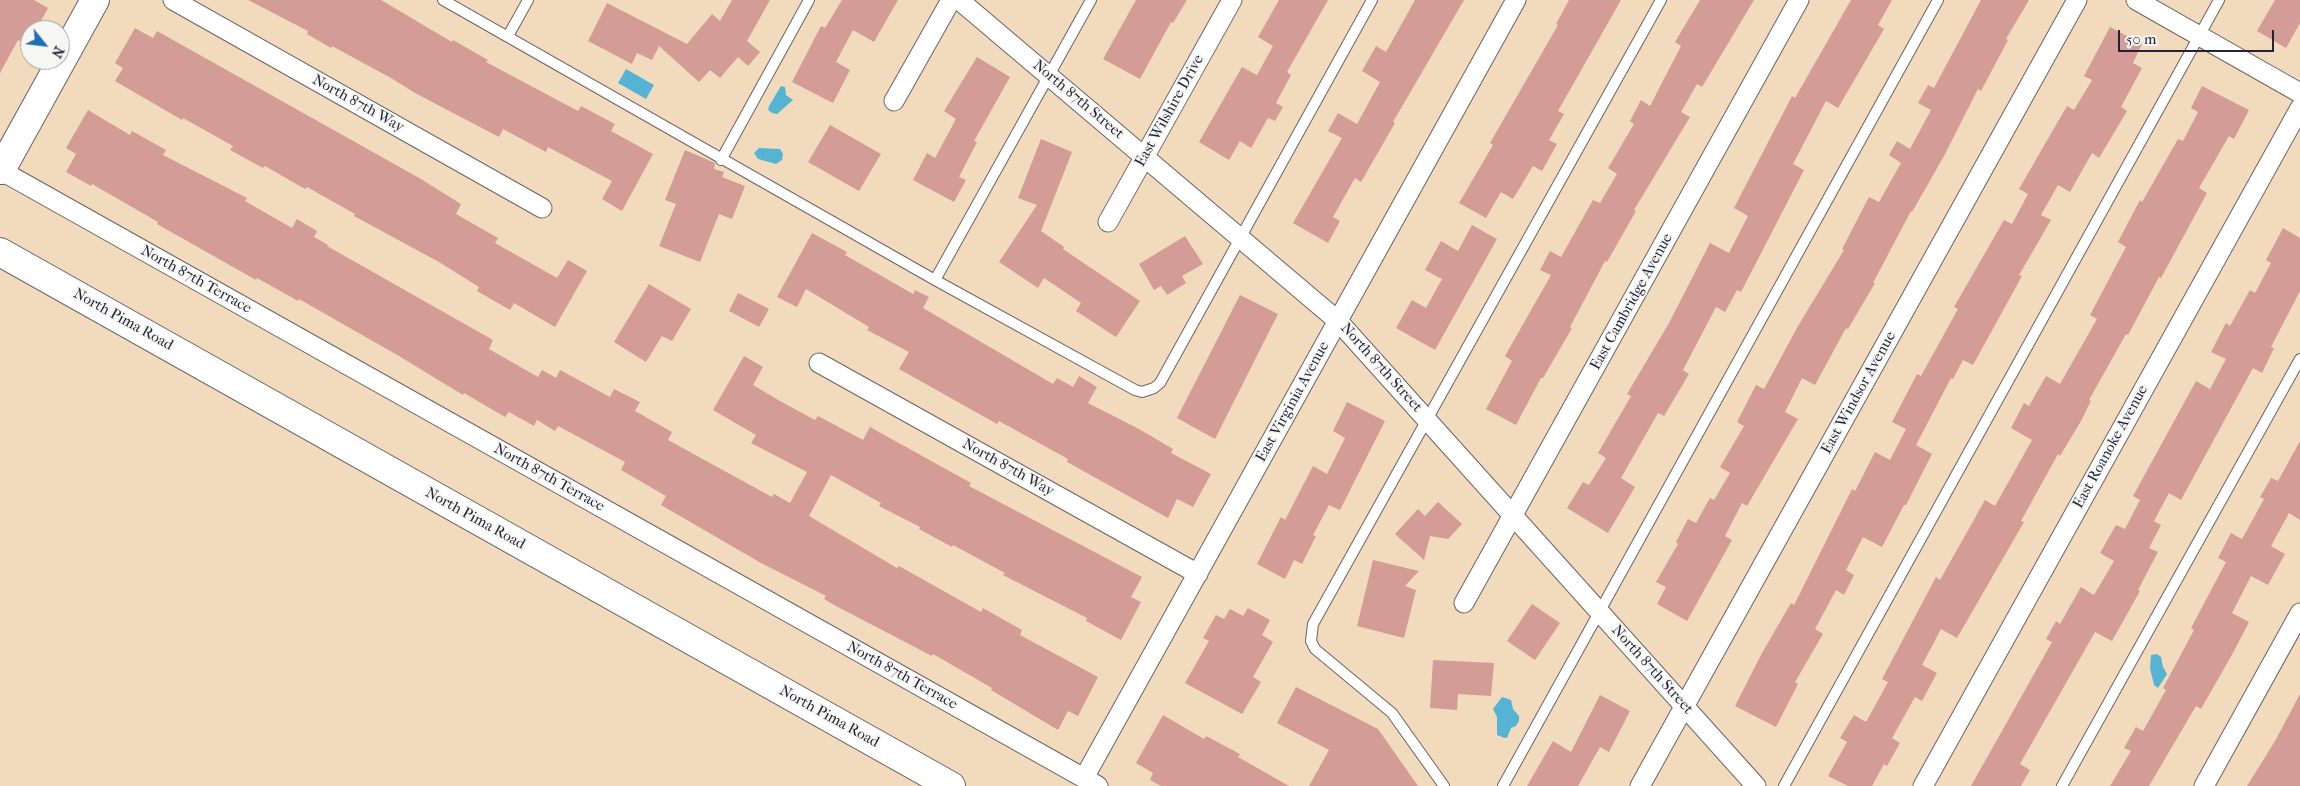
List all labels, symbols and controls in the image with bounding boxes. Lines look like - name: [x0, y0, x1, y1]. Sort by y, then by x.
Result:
- north arrow: [20, 20, 70, 70]
- scale bar: [2120, 20, 2276, 52]
- text: 50 m: [2126, 30, 2156, 48]
- text: N: [48, 43, 68, 61]
- street label: East Wilshire Drive: [1132, 52, 1208, 170]
- street label: North 87th Street: [1029, 57, 1127, 143]
- street label: North 87th Way: [309, 71, 407, 137]
- street label: East Cambridge Avenue: [1587, 231, 1677, 373]
- street label: North 87th Terrace: [137, 242, 255, 318]
- street label: North Pima Road: [70, 285, 176, 355]
- street label: North 87th Street: [1336, 320, 1426, 416]
- street label: East Windsor Avenue: [1818, 329, 1900, 457]
- street label: East Virginia Avenue: [1252, 339, 1334, 465]
- street label: East Roanoke Avenue: [2070, 382, 2152, 512]
- street label: North 87th Way: [959, 435, 1057, 501]
- street label: North 87th Terrace: [490, 440, 608, 516]
- street label: North Pima Road: [422, 484, 528, 554]
- street label: North 87th Street: [1607, 622, 1697, 718]
- street label: North 87th Terrace: [843, 638, 961, 714]
- street label: North Pima Road: [776, 682, 882, 752]

